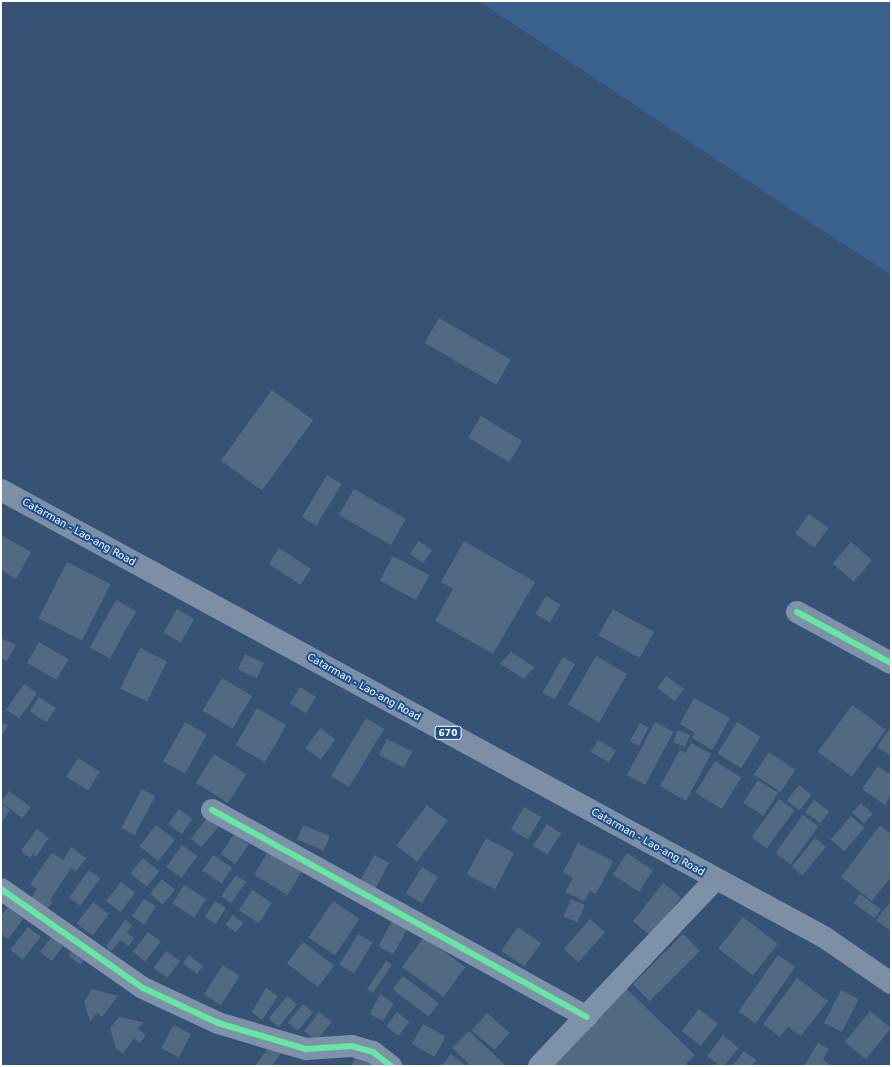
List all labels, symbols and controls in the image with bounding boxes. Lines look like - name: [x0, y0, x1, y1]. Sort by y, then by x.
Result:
- street label: Catarman - Lao-ang Road: [20, 496, 138, 568]
- street label: Catarman - Lao-ang Road: [305, 651, 423, 723]
- road number: 670: [434, 726, 462, 740]
- street label: Catarman - Lao-ang Road: [589, 806, 707, 878]

